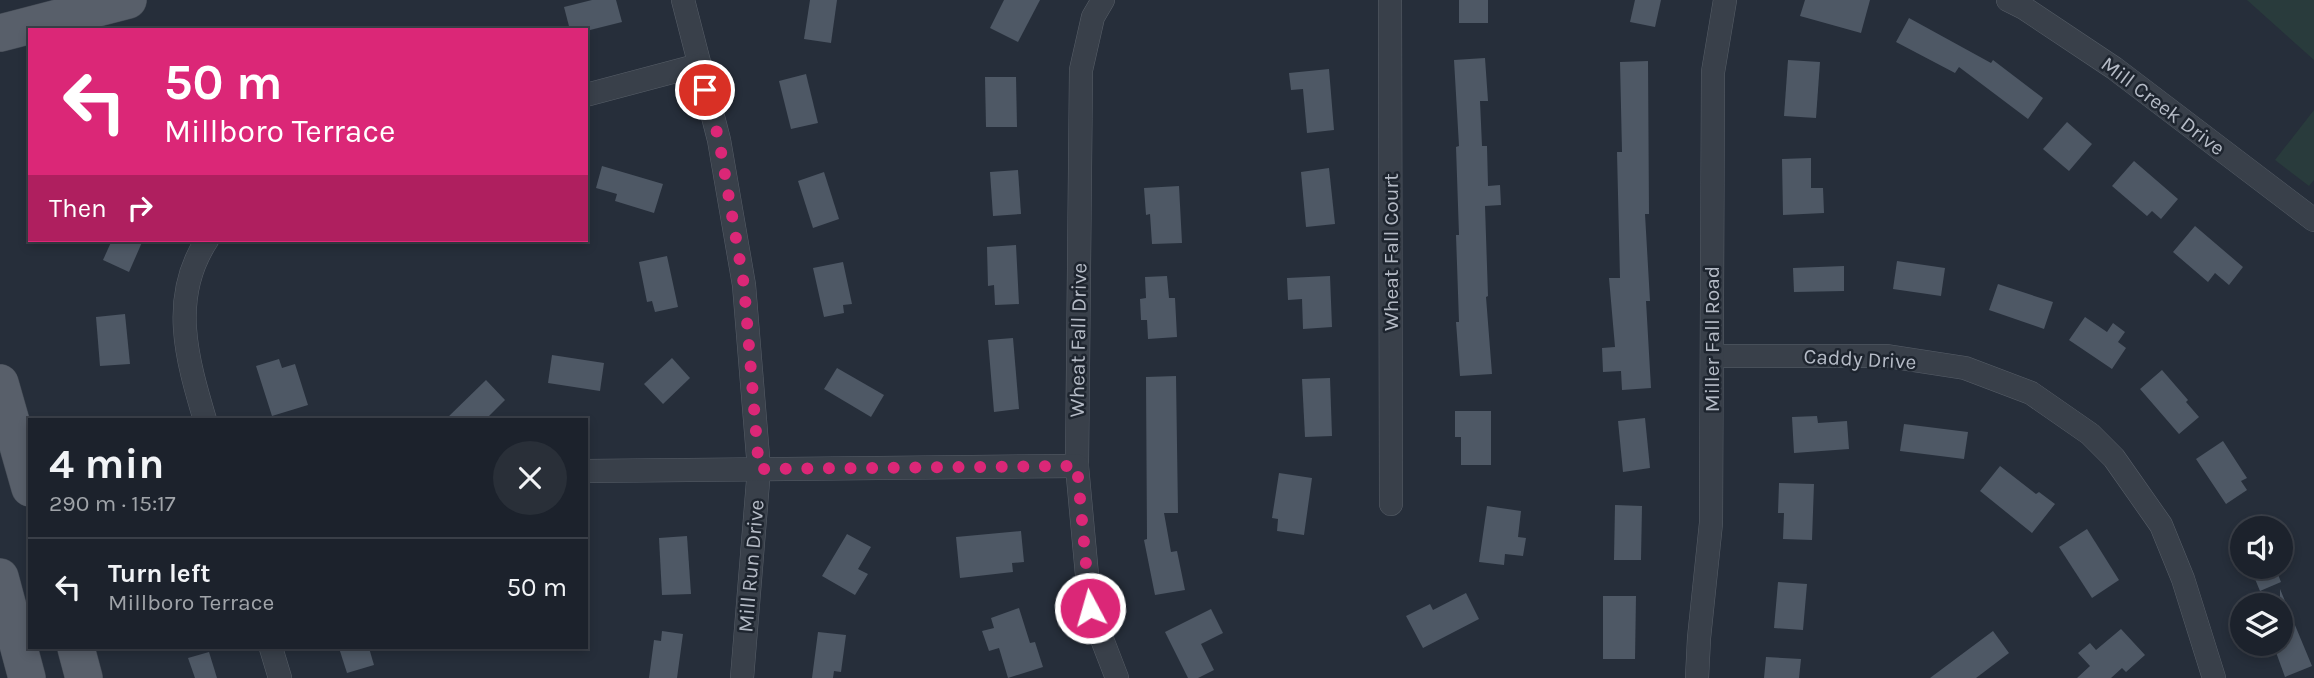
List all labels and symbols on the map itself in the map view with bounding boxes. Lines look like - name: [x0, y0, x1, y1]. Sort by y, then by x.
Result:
- street label: Mill Creek Drive: [2096, 52, 2230, 160]
- pin: [675, 60, 735, 120]
- street label: Wheat Fall Court: [1379, 173, 1403, 331]
- street label: Wheat Fall Drive: [1065, 263, 1091, 417]
- street label: Miller Fall Road: [1700, 266, 1724, 412]
- street label: Caddy Drive: [1803, 344, 1917, 374]
- street label: Mill Run Drive: [733, 499, 769, 633]
- position arrow: [1053, 571, 1127, 645]

